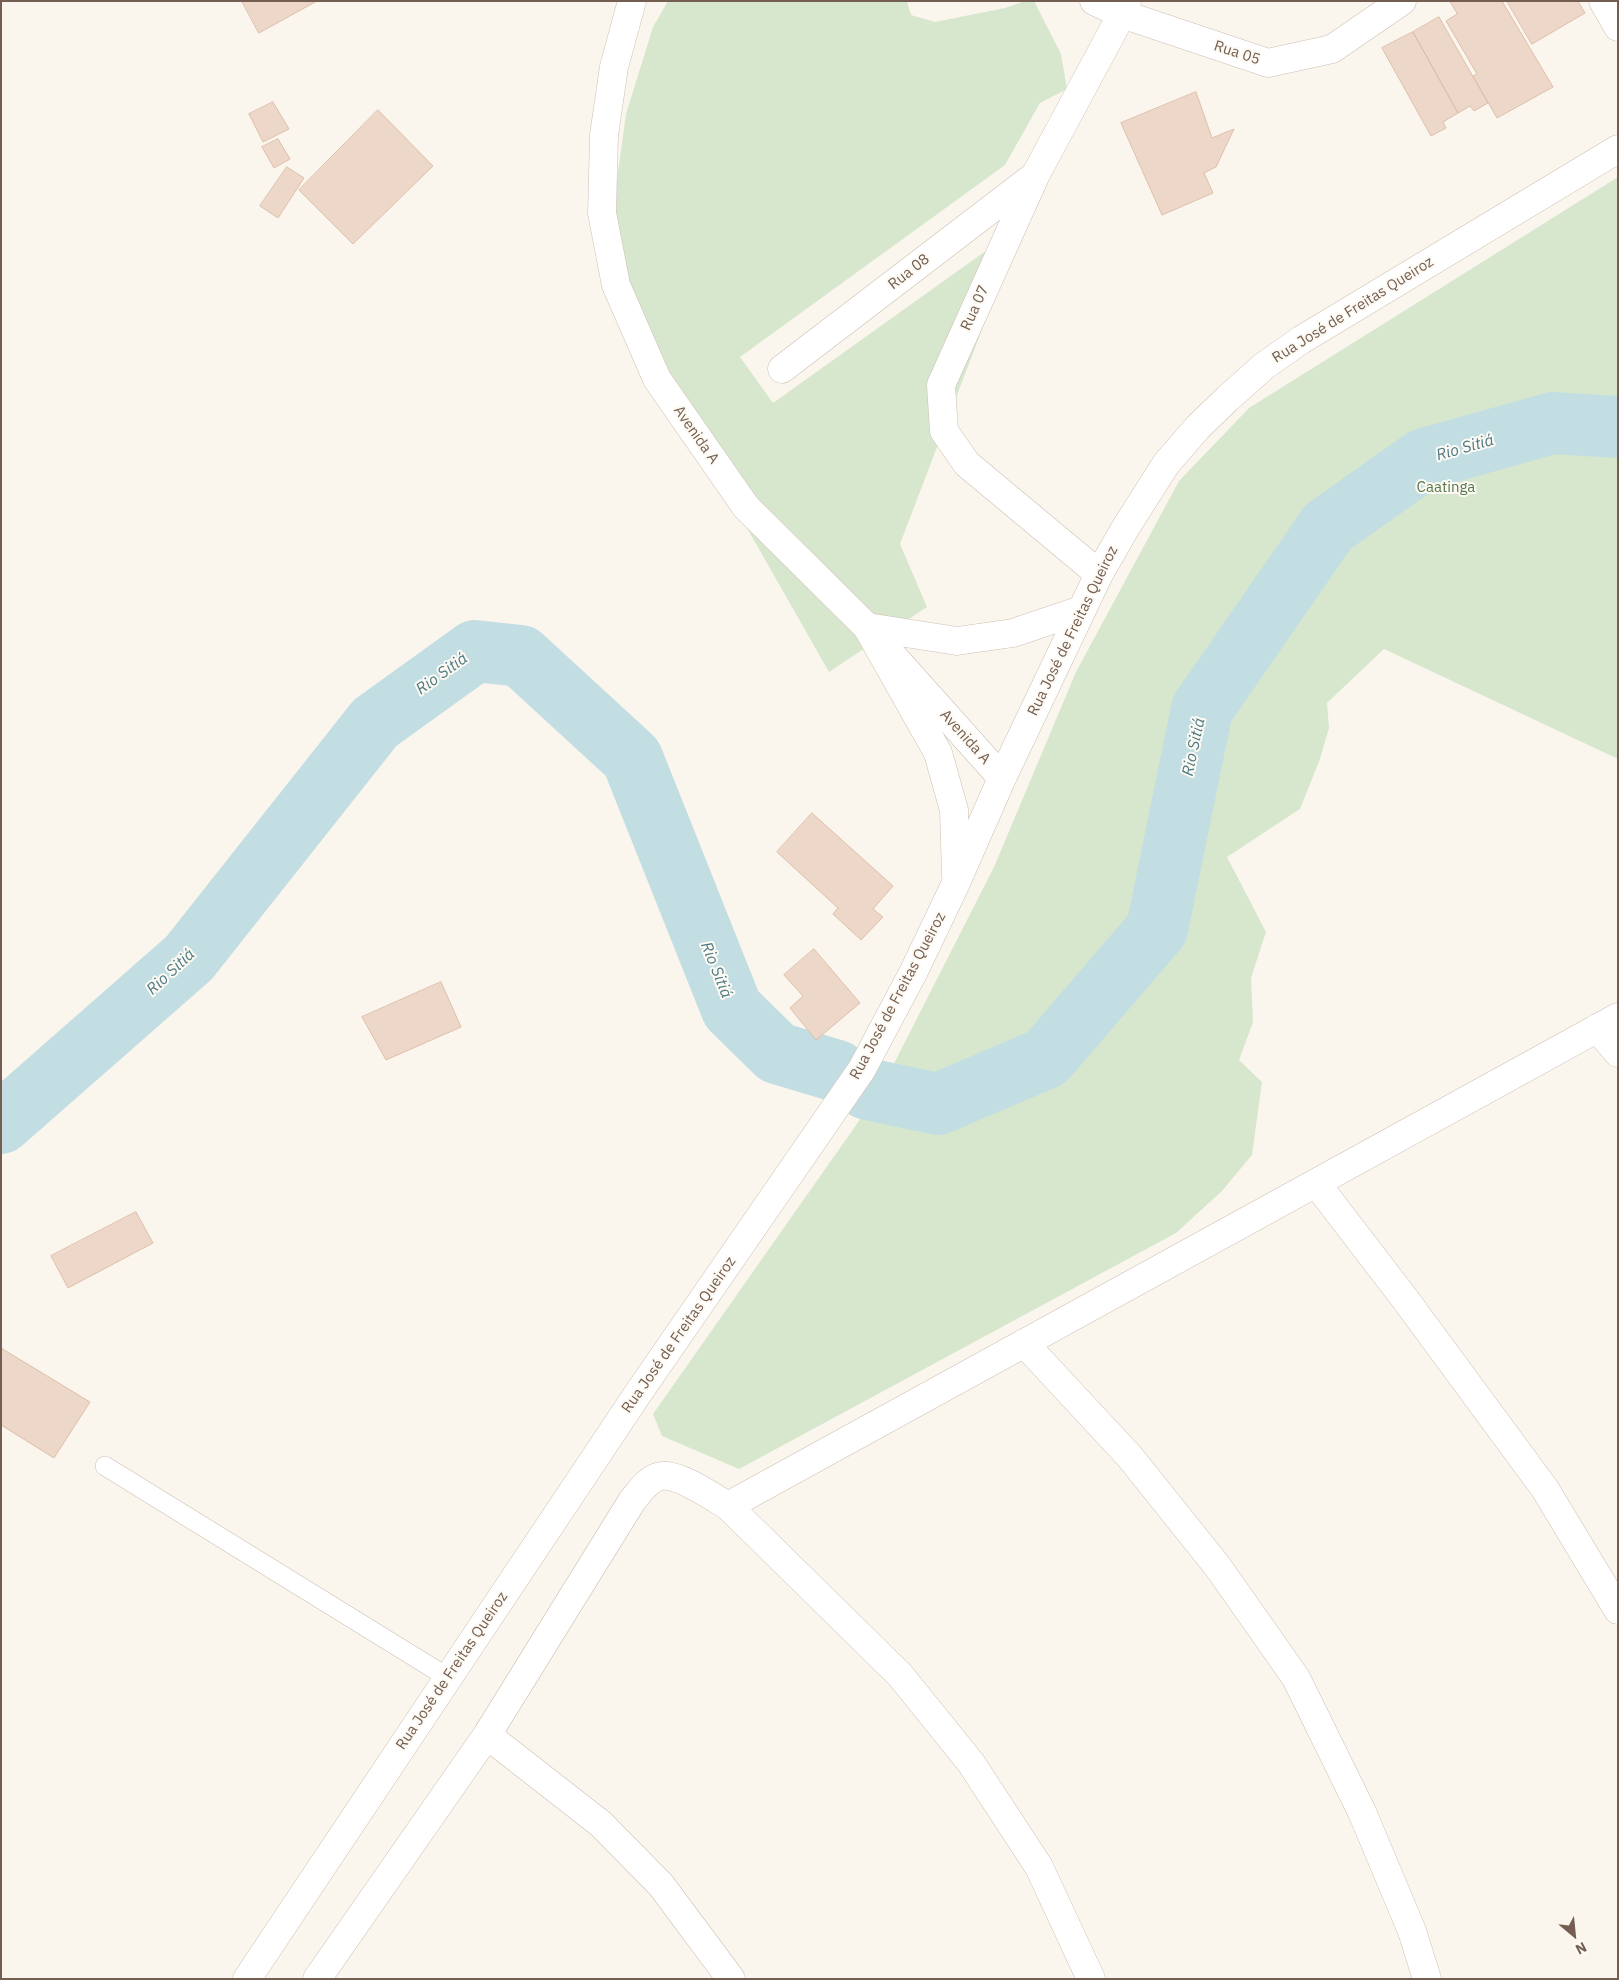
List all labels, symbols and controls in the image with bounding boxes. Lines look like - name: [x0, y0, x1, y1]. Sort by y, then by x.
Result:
- street label: Rua 05: [1212, 37, 1262, 69]
- street label: Rua 08: [885, 250, 933, 294]
- street label: Rua José de Freitas Queiroz: [1269, 253, 1437, 367]
- street label: Rua 07: [957, 283, 993, 333]
- street label: Avenida A: [669, 402, 723, 468]
- water label: Rio Sitiá: [1434, 431, 1496, 465]
- park label: Caatinga: [1417, 479, 1475, 497]
- street label: Rua José de Freitas Queiroz: [1024, 543, 1122, 719]
- water label: Rio Sitiá: [413, 649, 471, 699]
- street label: Avenida A: [936, 706, 994, 768]
- water label: Rio Sitiá: [1178, 716, 1210, 778]
- street label: Rua José de Freitas Queiroz: [846, 909, 950, 1083]
- water label: Rio Sitiá: [696, 939, 736, 1001]
- water label: Rio Sitiá: [143, 945, 199, 999]
- street label: Rua José de Freitas Queiroz: [618, 1253, 740, 1417]
- street label: Rua José de Freitas Queiroz: [392, 1589, 512, 1753]
- north arrow: [1549, 1910, 1599, 1960]
- text: N: [1572, 1938, 1590, 1959]

